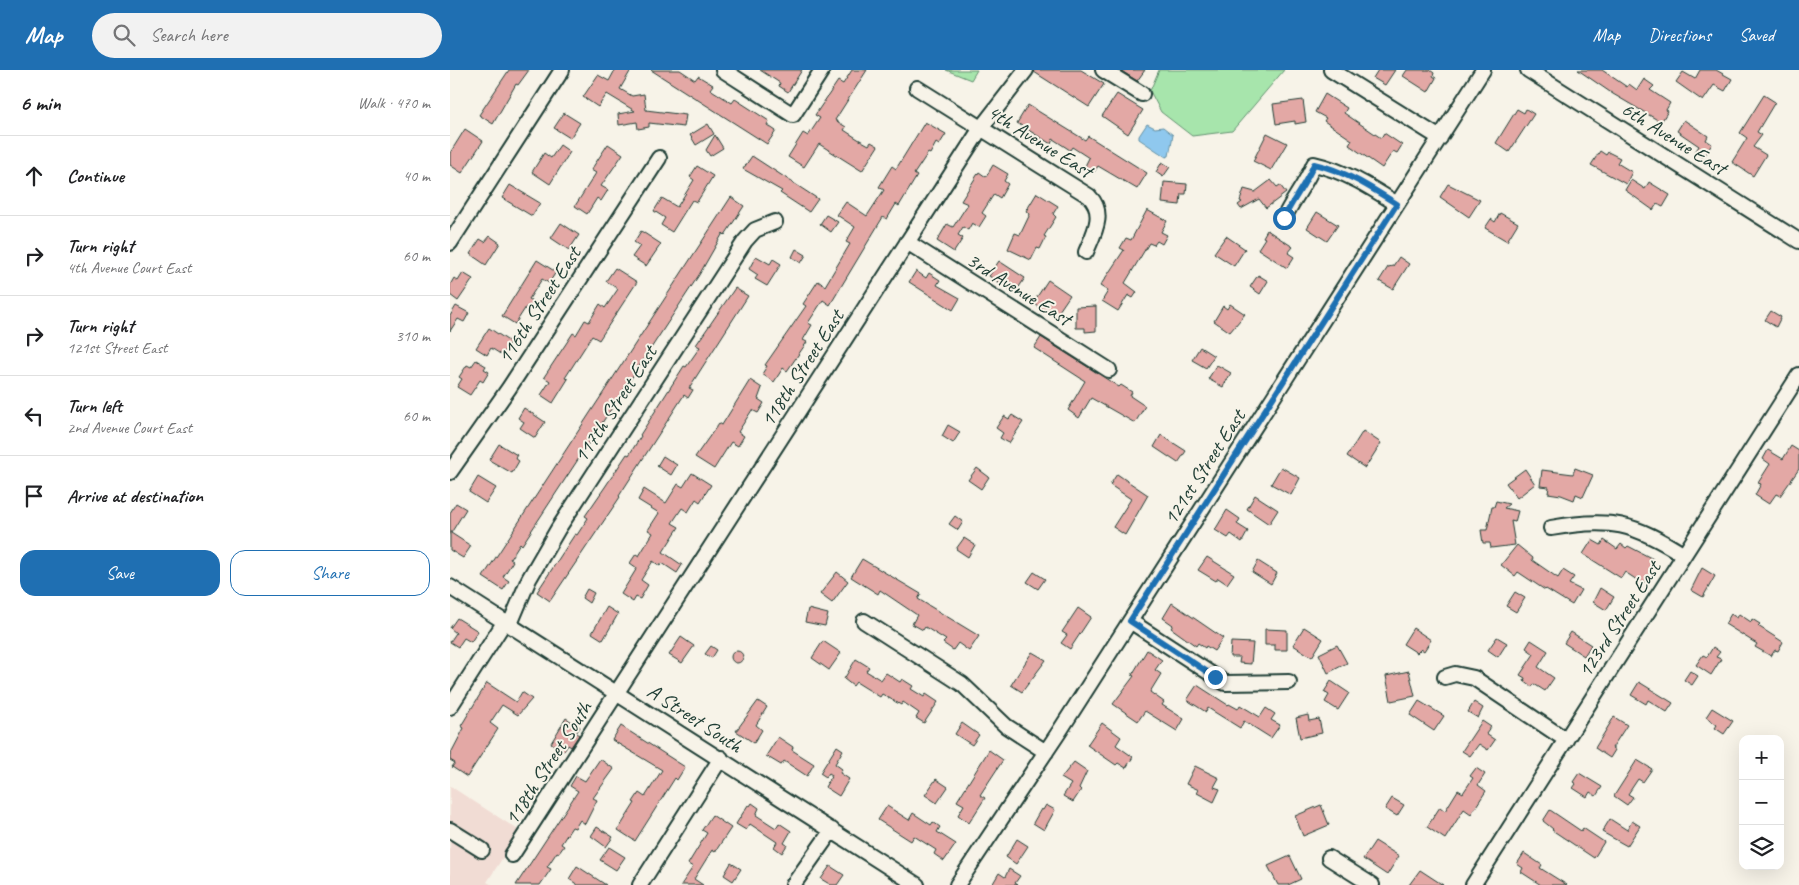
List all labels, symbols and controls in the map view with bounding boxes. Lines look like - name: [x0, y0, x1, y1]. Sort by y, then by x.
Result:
- search box: [92, 13, 442, 58]
- text: Map: [25, 20, 62, 50]
- icon: search: [110, 21, 138, 49]
- text: Search here: [150, 23, 228, 47]
- text: Map: [1593, 24, 1620, 46]
- text: Directions: [1648, 24, 1711, 46]
- text: Saved: [1739, 24, 1774, 46]
- text: 6 min: [20, 90, 61, 116]
- text: Walk · 470 m: [358, 93, 430, 113]
- street label: 6th Avenue East: [1617, 95, 1734, 182]
- street label: 4th Avenue East: [983, 98, 1100, 185]
- icon: ahead: [20, 162, 48, 190]
- text: Continue: [67, 164, 124, 188]
- text: 40 m: [403, 166, 430, 186]
- route start: [1273, 207, 1296, 230]
- text: Turn right: [67, 234, 134, 258]
- street label: 116th Street East: [492, 240, 588, 368]
- icon: right: [20, 242, 48, 270]
- text: 60 m: [403, 246, 430, 266]
- street label: 3rd Avenue East: [962, 247, 1079, 333]
- text: 4th Avenue Court East: [67, 258, 191, 278]
- street label: 118th Street East: [755, 303, 851, 431]
- text: Turn right: [67, 314, 134, 338]
- icon: right: [20, 322, 48, 350]
- text: 310 m: [396, 326, 430, 346]
- text: 121st Street East: [67, 338, 167, 358]
- street label: 117th Street East: [568, 339, 664, 467]
- text: Turn left: [67, 394, 122, 418]
- icon: left: [20, 402, 48, 430]
- street label: 121st Street East: [1157, 403, 1252, 529]
- text: 60 m: [403, 406, 430, 426]
- text: 2nd Avenue Court East: [67, 418, 192, 438]
- icon: arrive: [20, 482, 48, 510]
- text: Arrive at destination: [67, 484, 203, 508]
- button: Save: [20, 550, 220, 596]
- button: Share: [230, 550, 430, 596]
- street label: 123rd Street East: [1572, 554, 1667, 682]
- route end: [1204, 666, 1227, 689]
- street label: A Street South: [642, 678, 749, 759]
- street label: 118th Street South: [498, 695, 598, 830]
- map controls: [1739, 735, 1784, 870]
- button: +: [1739, 735, 1784, 780]
- button: −: [1739, 780, 1784, 825]
- button: layers: [1739, 825, 1784, 870]

